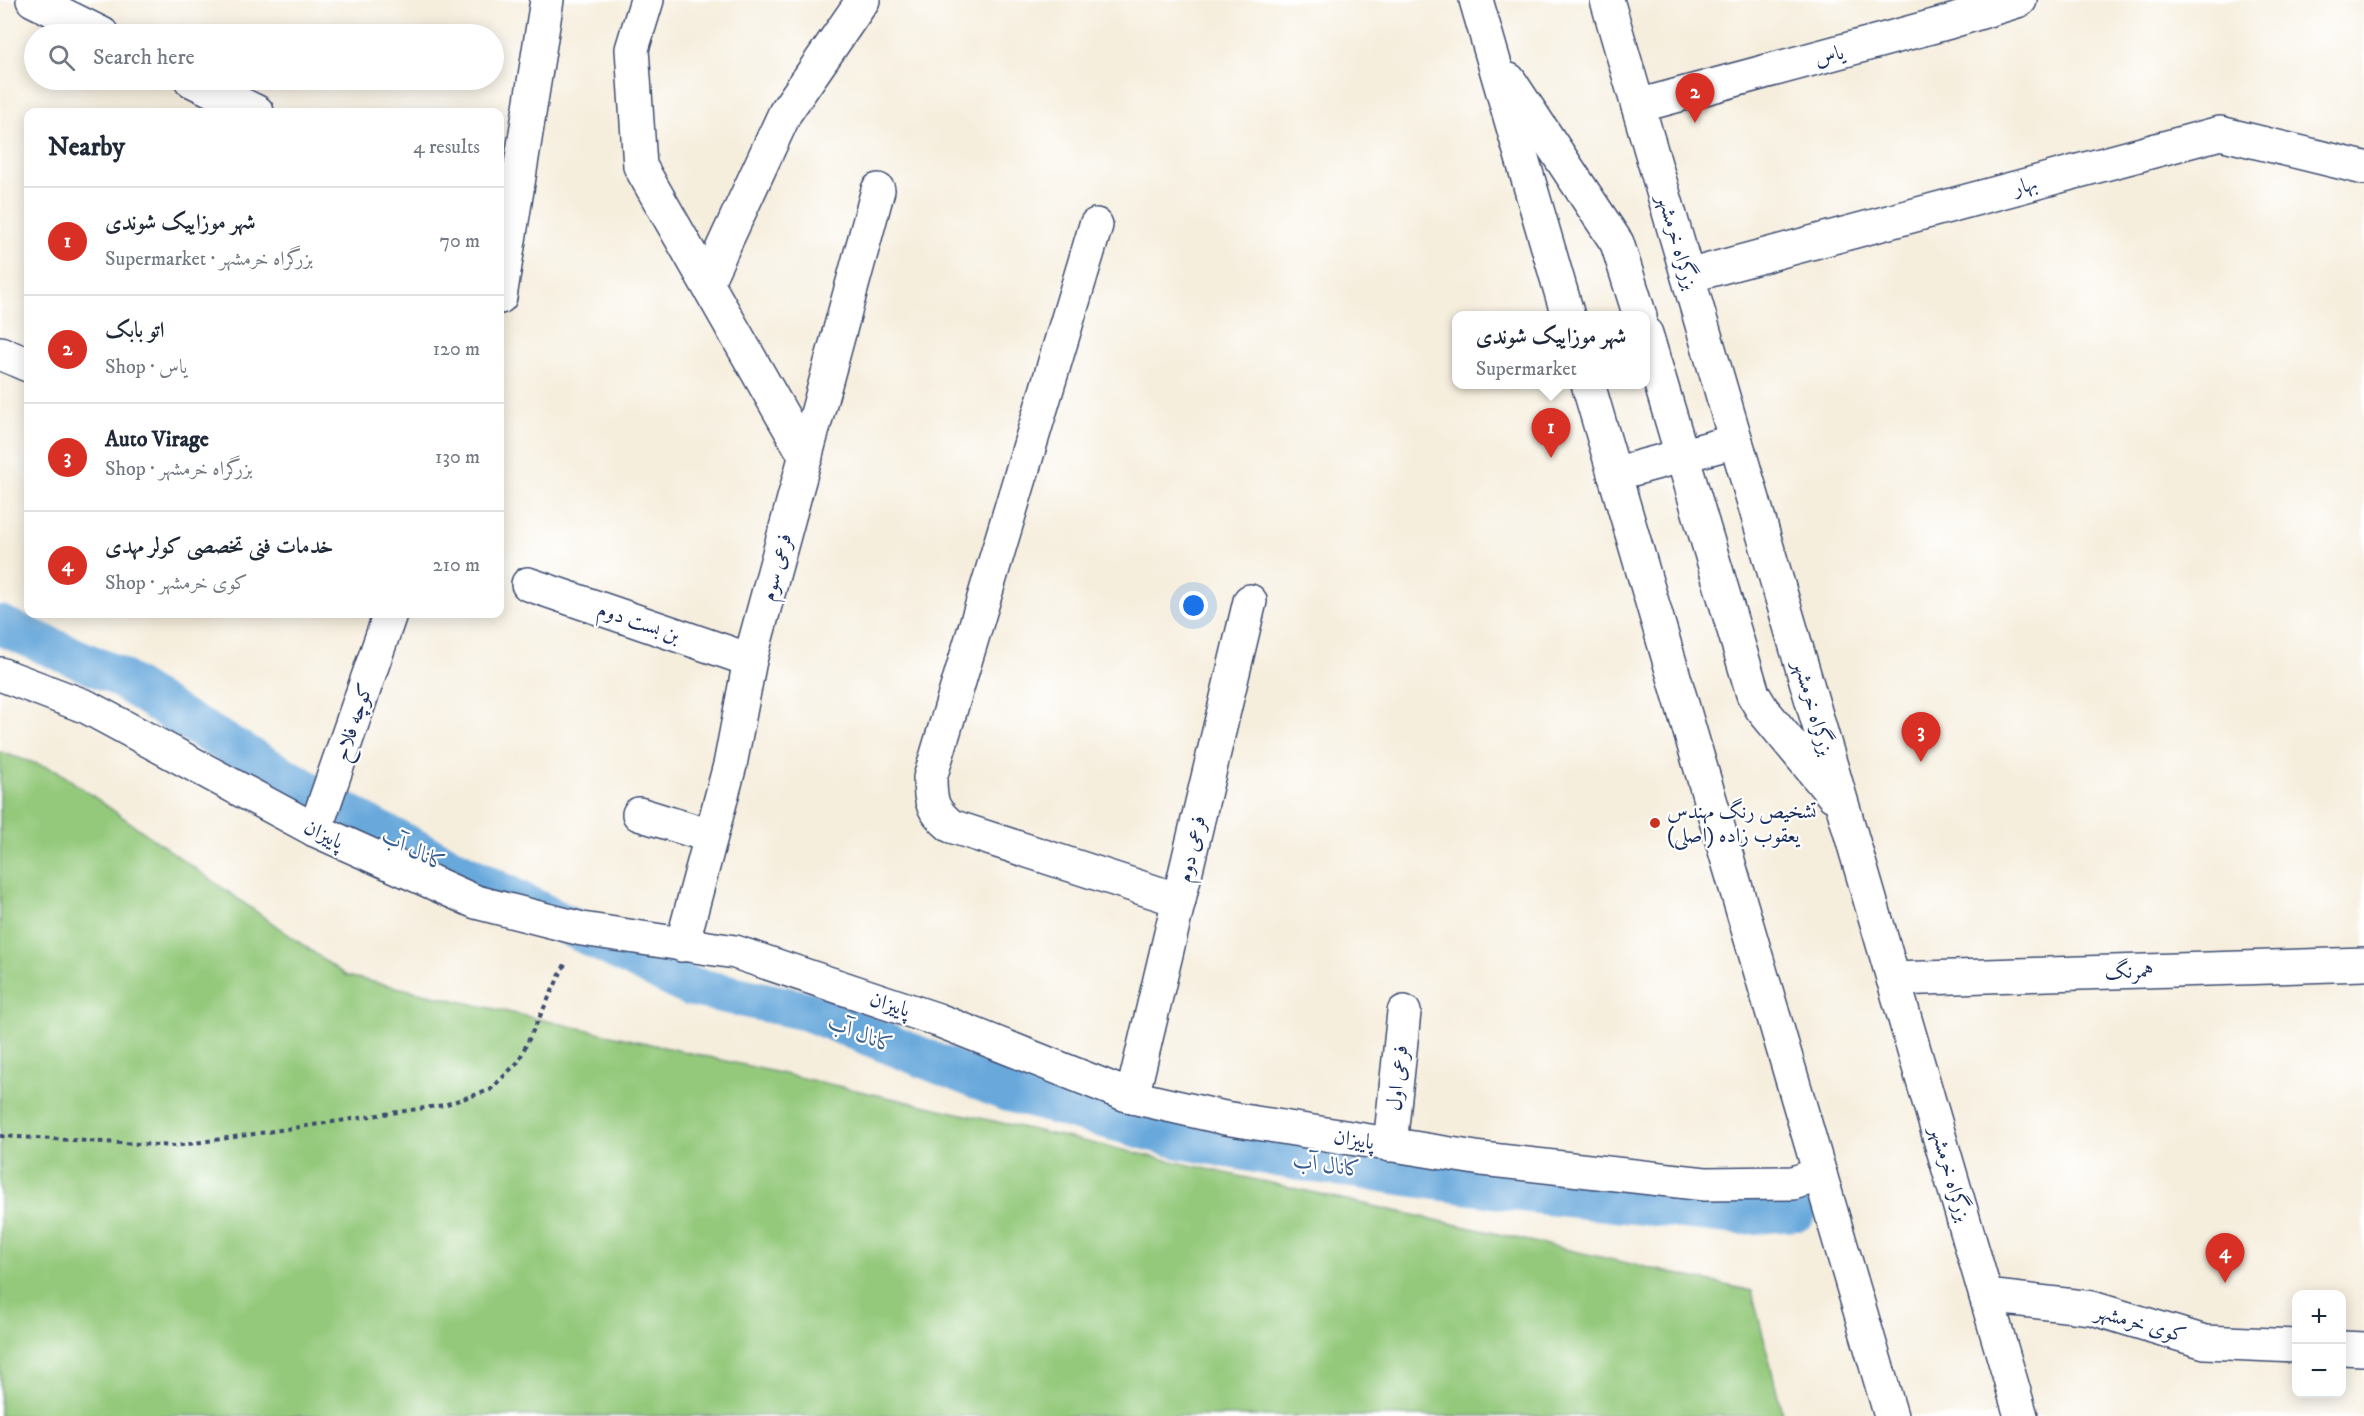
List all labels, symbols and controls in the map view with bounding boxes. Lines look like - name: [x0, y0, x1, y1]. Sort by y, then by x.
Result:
- search box: [24, 24, 504, 90]
- street label: یاس: [1812, 39, 1848, 72]
- icon: search: [45, 41, 78, 74]
- text: Search here: [93, 44, 195, 71]
- pin: 2: [1676, 74, 1714, 123]
- text: Nearby: [48, 131, 125, 164]
- text: 4 results: [413, 135, 480, 160]
- street label: بهار: [2008, 170, 2040, 202]
- street label: بزرگراه خرمشهر: [1650, 189, 1705, 293]
- text: شهر موزاییک شوندی: [105, 209, 256, 236]
- text: 1: [64, 229, 71, 254]
- text: 70 m: [439, 229, 480, 254]
- text: Supermarket · بزرگراه خرمشهر: [105, 247, 313, 272]
- popup: [1452, 311, 1650, 389]
- text: اتو بابک: [105, 317, 165, 344]
- text: شهر موزاییک شوندی: [1476, 323, 1626, 350]
- text: 2: [63, 337, 72, 362]
- text: 120 m: [433, 337, 480, 362]
- text: Shop · یاس: [105, 355, 187, 380]
- text: Supermarket: [1476, 357, 1577, 382]
- pin: 1: [1532, 408, 1570, 458]
- text: Auto Virage: [105, 426, 209, 453]
- text: 3: [64, 445, 71, 470]
- text: 130 m: [435, 445, 480, 470]
- text: Shop · بزرگراه خرمشهر: [105, 457, 253, 482]
- street label: فرعی سوم: [755, 531, 802, 605]
- text: خدمات فنی تخصصی کولر مهدی: [105, 533, 333, 560]
- text: 4: [62, 553, 73, 578]
- text: 210 m: [433, 553, 480, 578]
- text: Shop · کوی خرمشهر: [105, 571, 248, 596]
- your location: [1179, 591, 1208, 620]
- street label: بن بست دوم: [593, 597, 683, 653]
- street label: بزرگراه خرمشهر: [1786, 655, 1841, 759]
- street label: کوچه فلاح: [328, 680, 384, 766]
- pin: 3: [1902, 712, 1940, 762]
- place label: تشخیص رنگ مهندس یعقوب زاده (اصلی): [1667, 798, 1817, 851]
- street label: فرعی دوم: [1172, 813, 1216, 886]
- street label: پاییزان: [299, 814, 349, 857]
- marker: تشخیص رنگ مهندس یعقوب زاده (اصلی): [1648, 816, 1662, 830]
- water label: کانال آب: [377, 822, 452, 878]
- street label: همرنگ: [2104, 957, 2154, 986]
- street label: پاییزان: [866, 986, 914, 1025]
- water label: کانال آب: [824, 1008, 899, 1060]
- street label: فرعی اول: [1382, 1044, 1414, 1112]
- street label: بزرگراه خرمشهر: [1923, 1121, 1978, 1225]
- street label: پاییزان: [1331, 1124, 1377, 1157]
- water label: کانال آب: [1291, 1146, 1364, 1184]
- pin: 4: [2206, 1234, 2244, 1283]
- map controls: [2292, 1290, 2346, 1398]
- button: +: [2292, 1290, 2346, 1344]
- street label: کوی خرمشهر: [2090, 1298, 2189, 1349]
- button: −: [2292, 1344, 2346, 1398]

